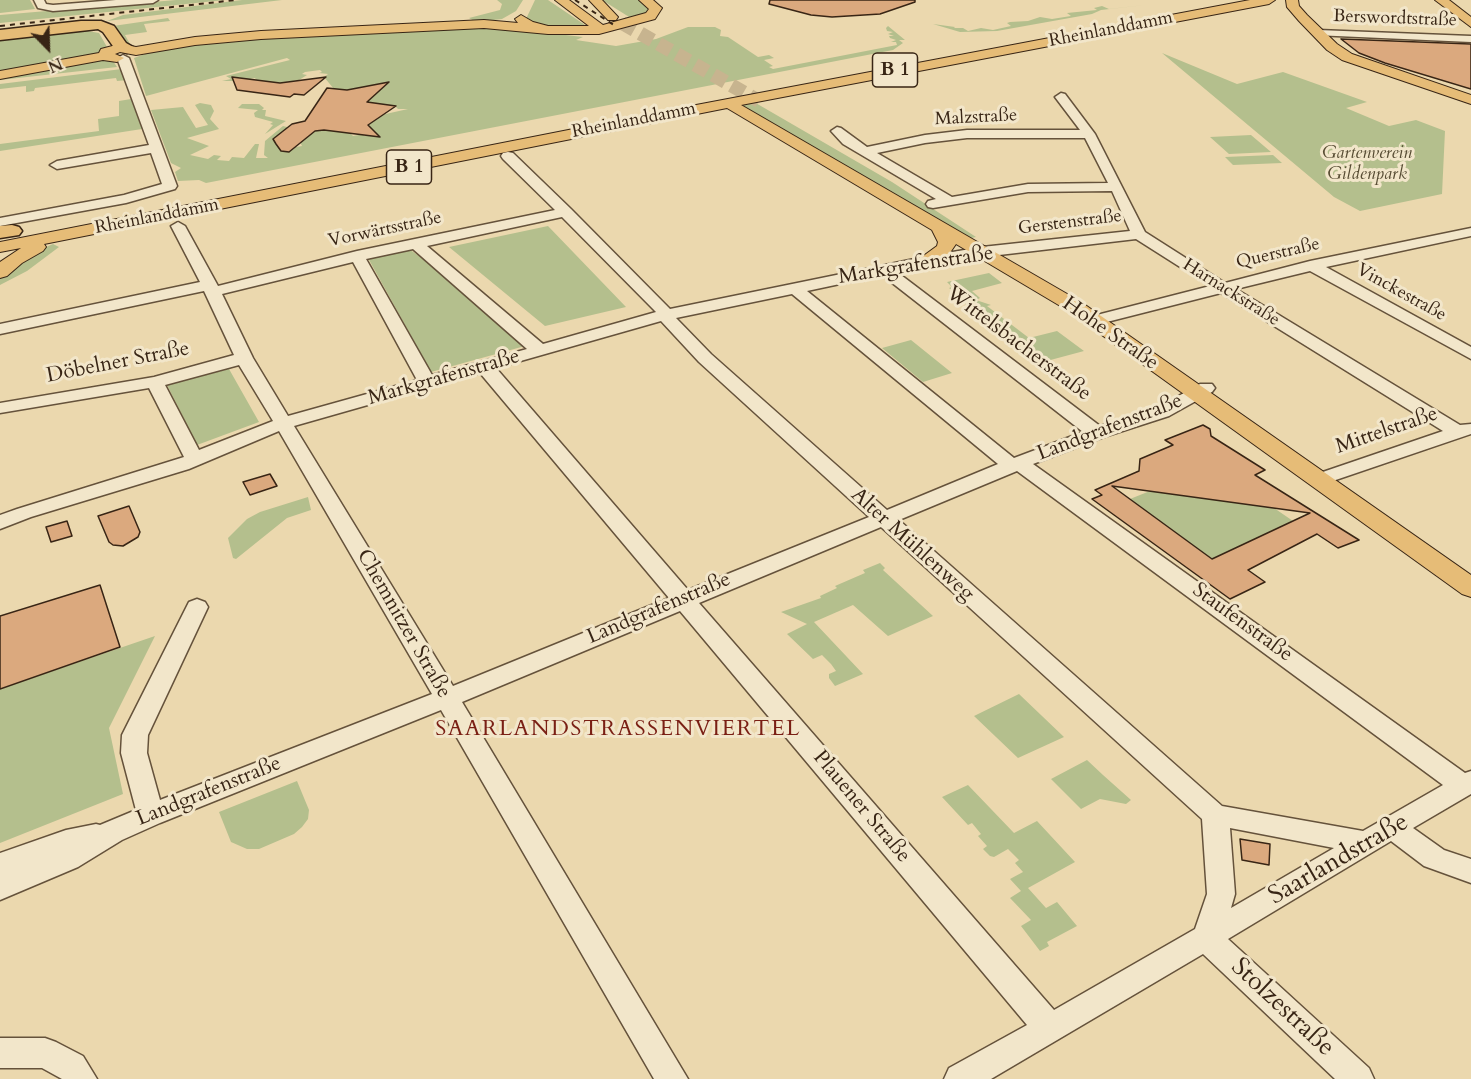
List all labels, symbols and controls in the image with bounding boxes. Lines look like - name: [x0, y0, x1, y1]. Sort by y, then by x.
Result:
- street label: Berswordtstraße: [1333, 6, 1457, 32]
- street label: Rheinlanddamm: [1047, 7, 1175, 53]
- north arrow: [18, 18, 78, 78]
- text: N: [44, 52, 66, 77]
- road number: B 1: [872, 53, 918, 87]
- street label: Rheinlanddamm: [570, 98, 698, 144]
- street label: Malzstraße: [934, 105, 1018, 131]
- park label: Gartenverein Gildenpark: [1322, 143, 1412, 186]
- road number: B 1: [386, 150, 432, 184]
- street label: Rheinlanddamm: [93, 194, 221, 240]
- street label: Gerstenstraße: [1017, 206, 1123, 240]
- street label: Vorwärtsstraße: [326, 207, 444, 253]
- street label: Querstraße: [1234, 234, 1322, 274]
- street label: Markgrafenstraße: [837, 241, 995, 291]
- street label: Harnackstraße: [1179, 255, 1283, 331]
- street label: Vinckestraße: [1352, 259, 1450, 327]
- street label: Wittelsbacherstraße: [940, 281, 1096, 407]
- street label: Hohe Straße: [1057, 292, 1163, 376]
- street label: Döbelner Straße: [44, 337, 192, 389]
- street label: Markgrafenstraße: [365, 344, 523, 412]
- street label: Landgrafenstraße: [1034, 389, 1186, 467]
- street label: Mittelstraße: [1333, 402, 1441, 460]
- street label: Alter Mühlenweg: [845, 483, 979, 607]
- street label: Chemnitzer Straße: [350, 545, 456, 703]
- street label: Landgrafenstraße: [583, 567, 735, 651]
- street label: Staufenstraße: [1187, 578, 1297, 668]
- district label: SAARLANDSTRASSENVIERTEL: [435, 717, 801, 743]
- street label: Plauener Straße: [807, 746, 915, 868]
- street label: Landgrafenstraße: [133, 752, 285, 832]
- street label: Saarlandstraße: [1263, 807, 1415, 913]
- street label: Stolzestraße: [1224, 952, 1340, 1064]

